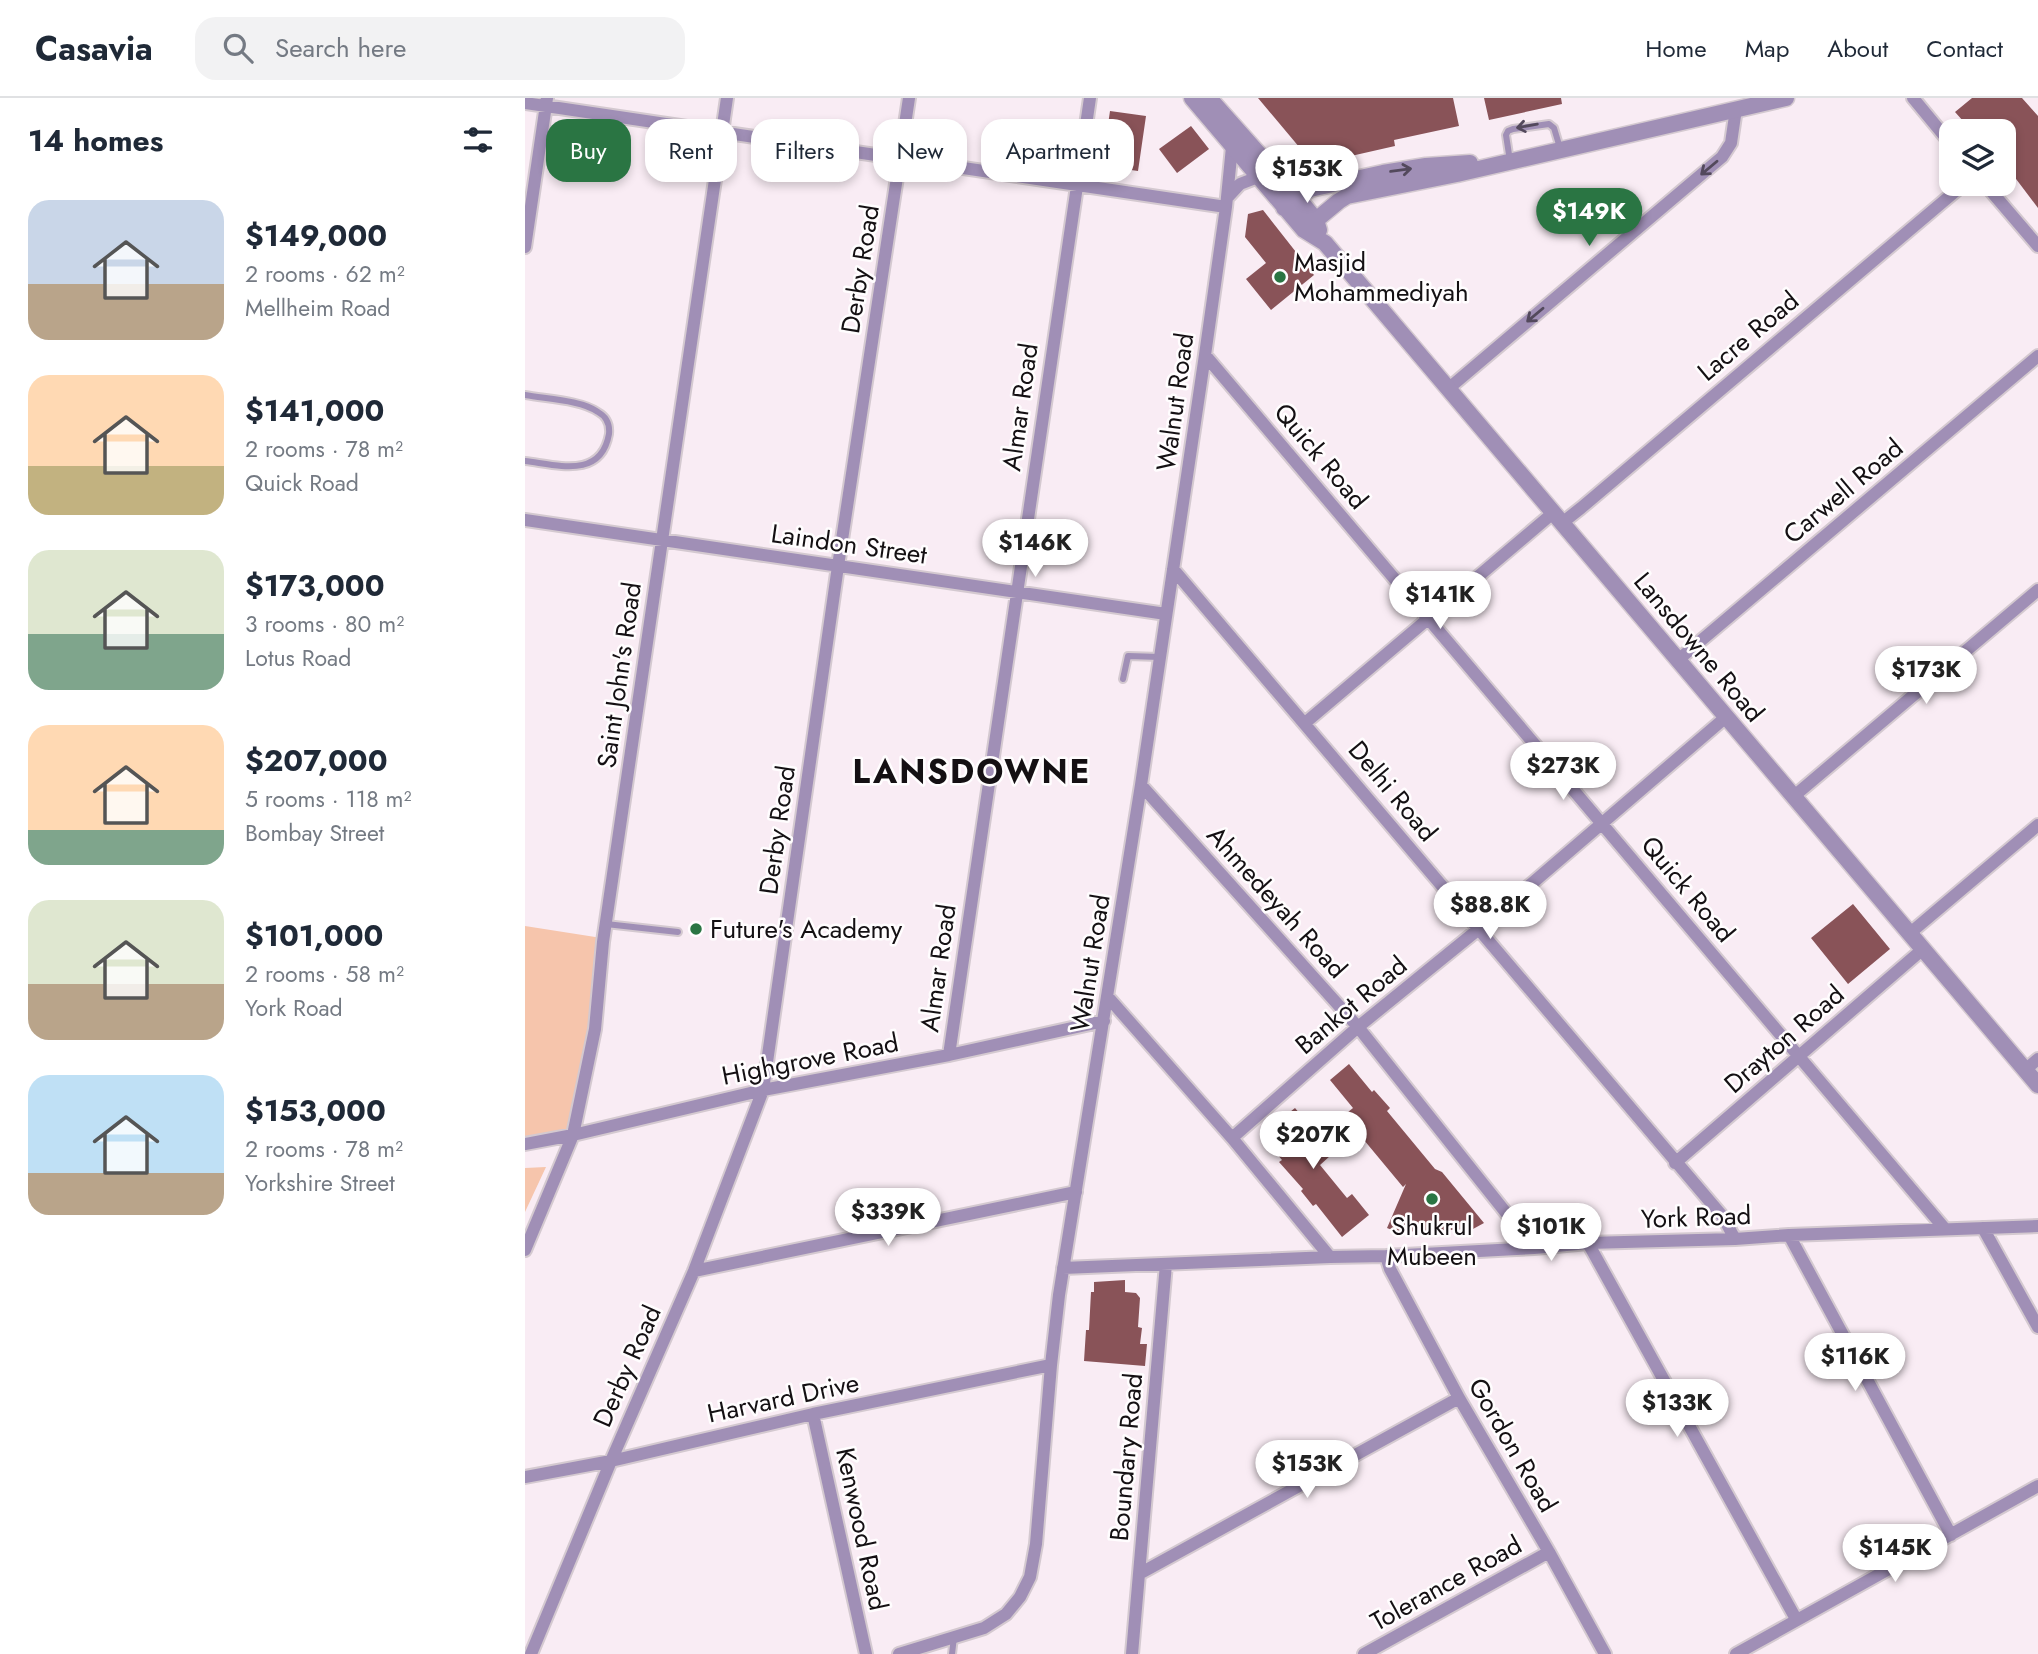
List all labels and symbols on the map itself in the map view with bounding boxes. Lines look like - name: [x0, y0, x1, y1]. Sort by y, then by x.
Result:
- one-way arrow: [1516, 120, 1539, 134]
- pin: $153K: [1258, 146, 1356, 205]
- one-way arrow: [1700, 160, 1718, 176]
- one-way arrow: [1389, 163, 1412, 176]
- pin: $149K: [1540, 188, 1638, 248]
- street label: Derby Road: [831, 202, 889, 336]
- place label: Masjid Mohammediyah: [1294, 243, 1469, 311]
- marker: Masjid Mohammediyah: [1272, 269, 1288, 285]
- street label: Lacre Road: [1689, 282, 1807, 390]
- one-way arrow: [1526, 307, 1544, 323]
- street label: Walnut Road: [1147, 331, 1203, 473]
- street label: Almar Road: [992, 341, 1048, 473]
- street label: Quick Road: [1265, 394, 1377, 518]
- street label: Carwell Road: [1775, 429, 1911, 553]
- street label: Laindon Street: [769, 514, 930, 574]
- pin: $146K: [986, 519, 1084, 579]
- street label: Lansdowne Road: [1625, 564, 1773, 730]
- pin: $141K: [1391, 572, 1489, 631]
- street label: Saint John's Road: [587, 580, 651, 770]
- pin: $173K: [1877, 646, 1975, 706]
- street label: Delhi Road: [1339, 732, 1447, 850]
- pin: $273K: [1514, 742, 1612, 802]
- district label: LANSDOWNE: [852, 748, 1092, 795]
- street label: Derby Road: [749, 763, 805, 897]
- street label: Ahmedeyah Road: [1198, 817, 1356, 987]
- street label: Quick Road: [1632, 827, 1744, 951]
- pin: $88.8K: [1433, 882, 1547, 941]
- street label: Walnut Road: [1060, 891, 1120, 1035]
- street label: Almar Road: [910, 902, 966, 1034]
- place label: Future's Academy: [710, 910, 903, 948]
- marker: Future's Academy: [688, 921, 704, 937]
- street label: Bankot Road: [1287, 947, 1415, 1063]
- street label: Drayton Road: [1716, 976, 1852, 1102]
- street label: Highgrove Road: [718, 1023, 902, 1095]
- pin: $207K: [1264, 1112, 1362, 1171]
- pin: $339K: [839, 1188, 937, 1248]
- marker: Shukrul Mubeen: [1424, 1191, 1440, 1207]
- street label: York Road: [1640, 1196, 1752, 1238]
- pin: $101K: [1502, 1204, 1600, 1263]
- place label: Shukrul Mubeen: [1387, 1207, 1477, 1275]
- street label: Derby Road: [583, 1299, 671, 1433]
- pin: $116K: [1806, 1334, 1904, 1393]
- street label: Harvard Drive: [704, 1363, 862, 1433]
- street label: Boundary Road: [1100, 1371, 1152, 1543]
- street label: Gordon Road: [1459, 1371, 1567, 1519]
- pin: $133K: [1628, 1380, 1726, 1439]
- pin: $153K: [1258, 1440, 1356, 1500]
- street label: Kenwood Road: [826, 1444, 898, 1614]
- pin: $145K: [1846, 1524, 1944, 1584]
- street label: Tolerance Road: [1363, 1526, 1529, 1640]

